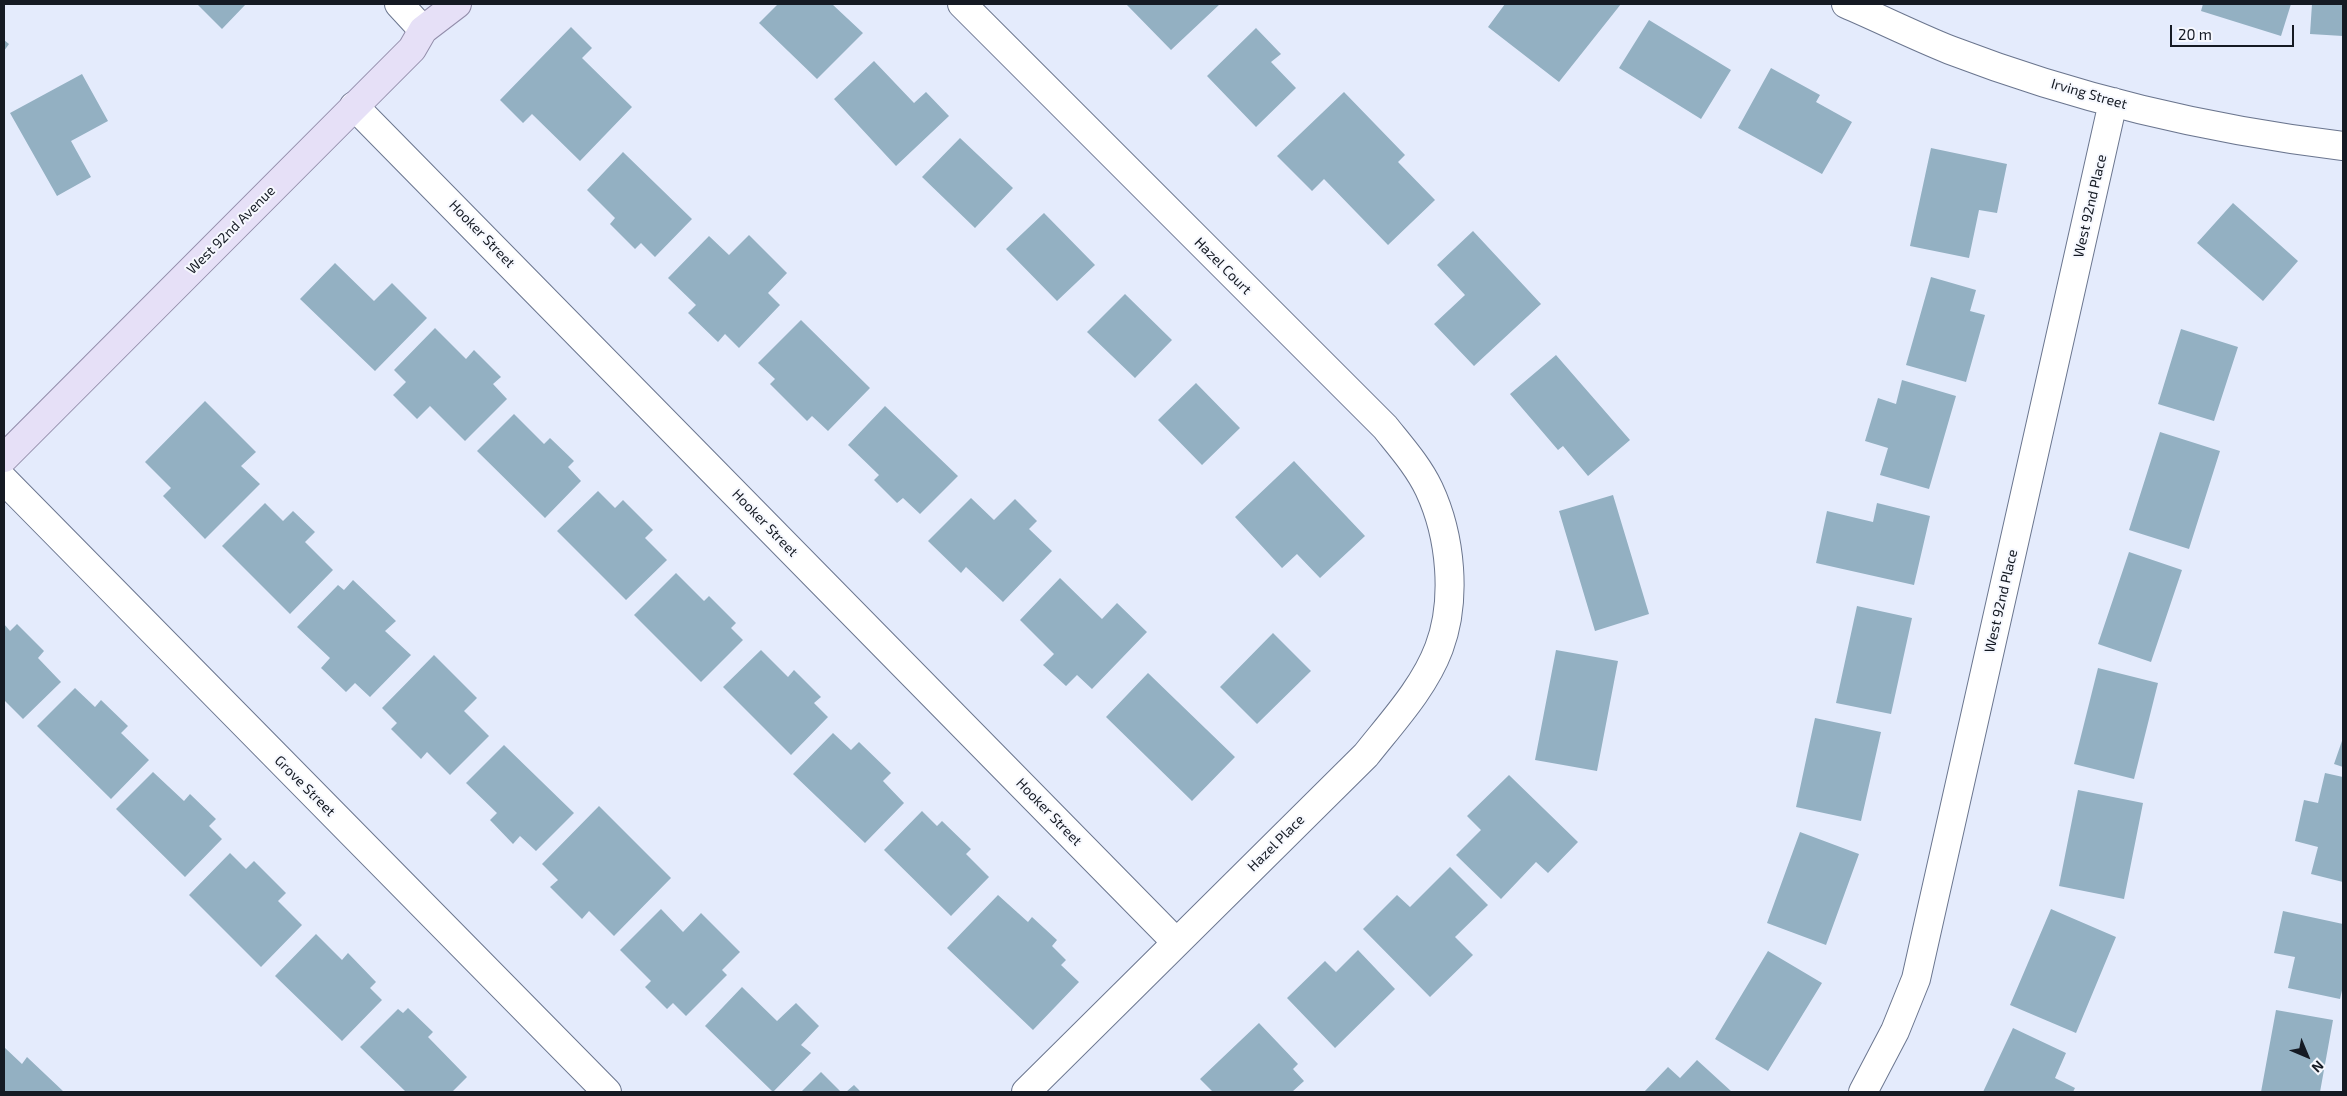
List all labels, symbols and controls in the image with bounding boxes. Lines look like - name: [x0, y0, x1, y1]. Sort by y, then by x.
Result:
- scale bar: [2172, 15, 2296, 47]
- text: 20 m: [2178, 25, 2212, 43]
- street label: Irving Street: [2049, 75, 2129, 113]
- street label: West 92nd Place: [2070, 153, 2110, 259]
- street label: West 92nd Avenue: [183, 182, 279, 278]
- street label: Hooker Street: [446, 197, 518, 271]
- street label: Hazel Court: [1191, 234, 1255, 298]
- street label: Hooker Street: [729, 486, 801, 560]
- street label: West 92nd Place: [1981, 548, 2021, 654]
- street label: Grove Street: [271, 752, 339, 820]
- street label: Hooker Street: [1013, 775, 1085, 849]
- street label: Hazel Place: [1244, 811, 1308, 875]
- north arrow: [2282, 1031, 2332, 1081]
- text: N: [2308, 1057, 2328, 1077]

